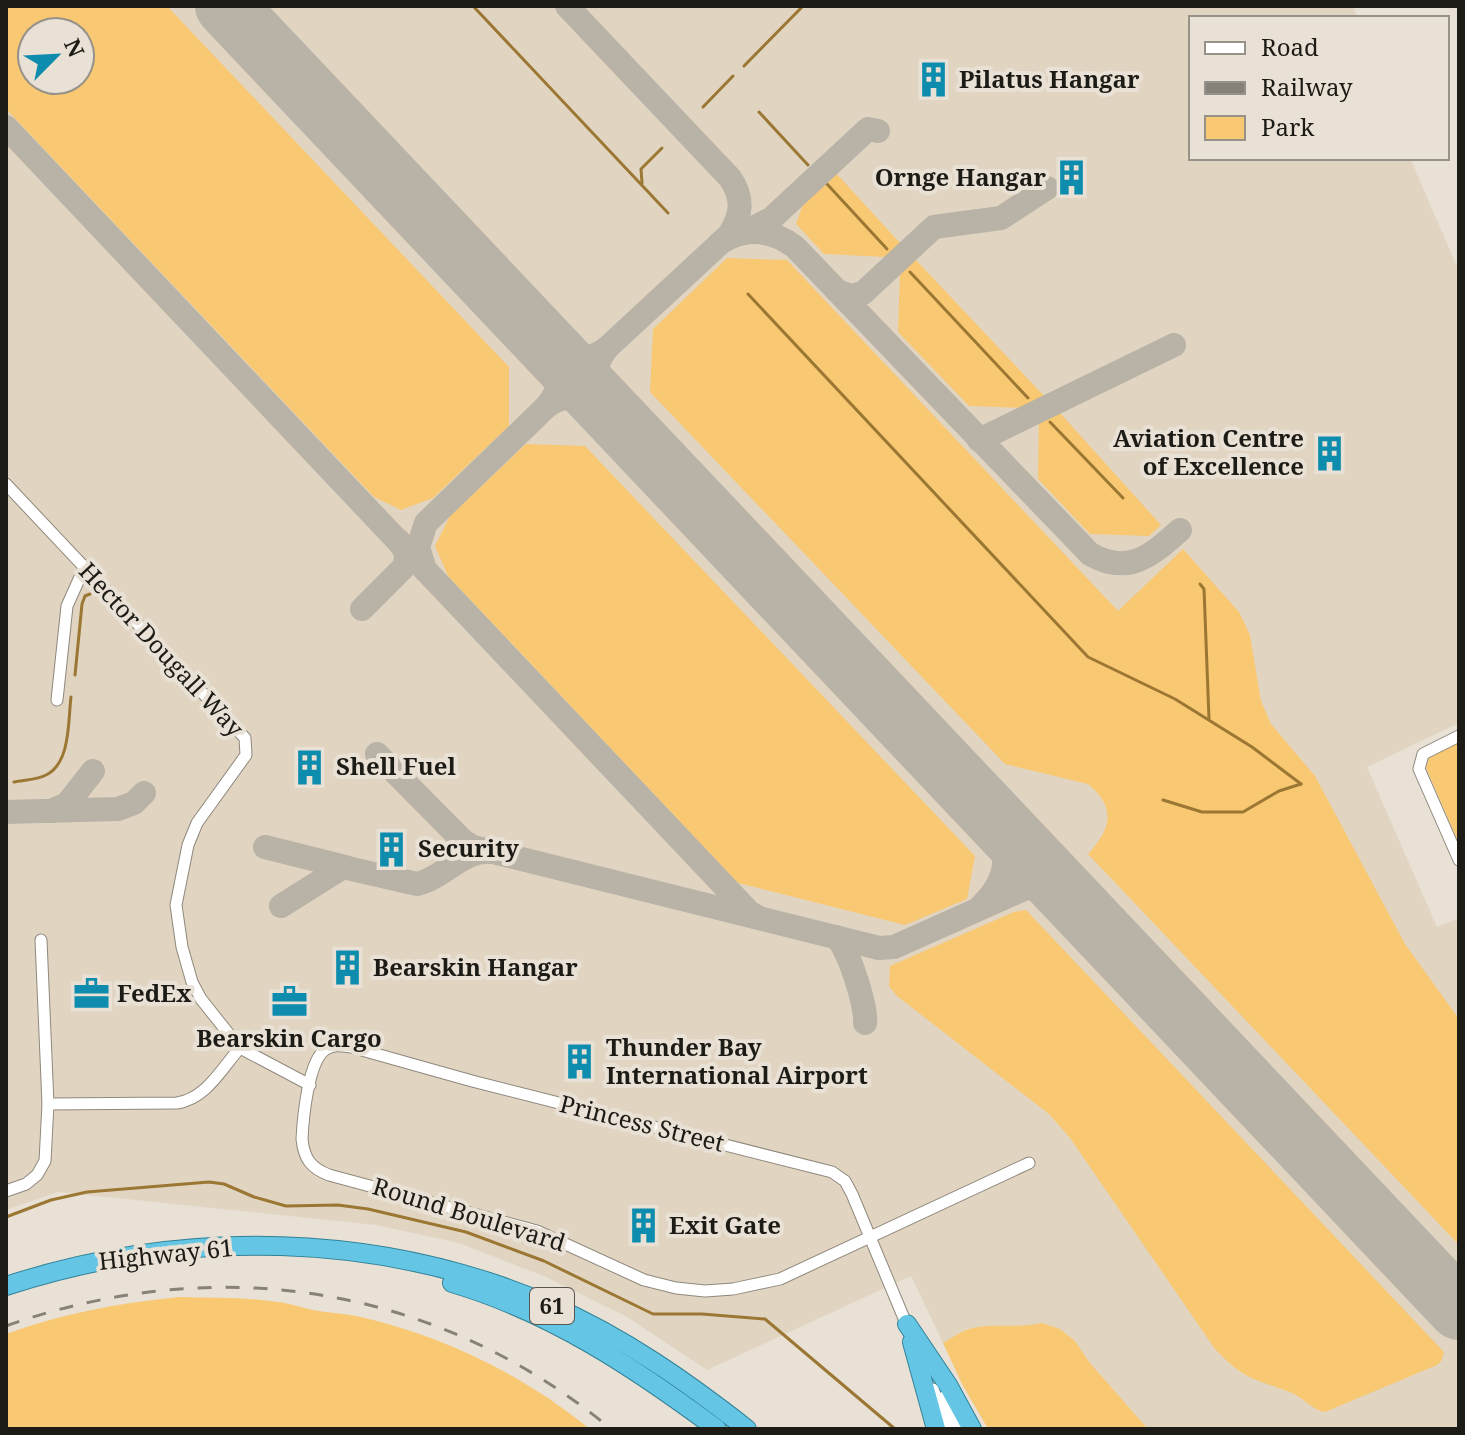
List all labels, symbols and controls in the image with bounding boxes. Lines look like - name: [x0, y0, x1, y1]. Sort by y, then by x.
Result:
- north arrow: [16, 16, 96, 96]
- legend: [1189, 16, 1449, 160]
- text: Road: [1261, 30, 1319, 63]
- text: N: [58, 33, 92, 61]
- building icon: Pilatus Hangar: [914, 61, 952, 99]
- place label: Pilatus Hangar: [959, 62, 1140, 95]
- text: Railway: [1261, 70, 1353, 103]
- text: Park: [1261, 110, 1315, 143]
- building icon: Ornge Hangar: [1053, 159, 1091, 197]
- place label: Ornge Hangar: [875, 160, 1046, 193]
- place label: Aviation Centre of Excellence: [1113, 421, 1304, 482]
- building icon: Aviation Centre of Excellence: [1311, 434, 1349, 472]
- street label: Hector Dougall Way: [72, 554, 252, 744]
- building icon: Shell Fuel: [291, 748, 329, 786]
- place label: Shell Fuel: [336, 749, 456, 782]
- building icon: Security: [373, 830, 411, 868]
- place label: Security: [418, 831, 519, 864]
- building icon: Bearskin Hangar: [328, 949, 366, 987]
- place label: Bearskin Hangar: [373, 950, 578, 983]
- office icon: FedEx: [72, 975, 110, 1013]
- place label: FedEx: [117, 976, 192, 1009]
- office icon: Bearskin Cargo: [270, 983, 308, 1021]
- place label: Bearskin Cargo: [196, 1021, 382, 1054]
- place label: Thunder Bay International Airport: [606, 1030, 868, 1091]
- building icon: Thunder Bay International Airport: [561, 1043, 599, 1081]
- street label: Princess Street: [557, 1086, 728, 1159]
- street label: Round Boulevard: [369, 1169, 570, 1259]
- building icon: Exit Gate: [624, 1207, 662, 1245]
- place label: Exit Gate: [669, 1208, 781, 1241]
- street label: Highway 61: [97, 1230, 235, 1277]
- road number: 61: [530, 1288, 574, 1324]

